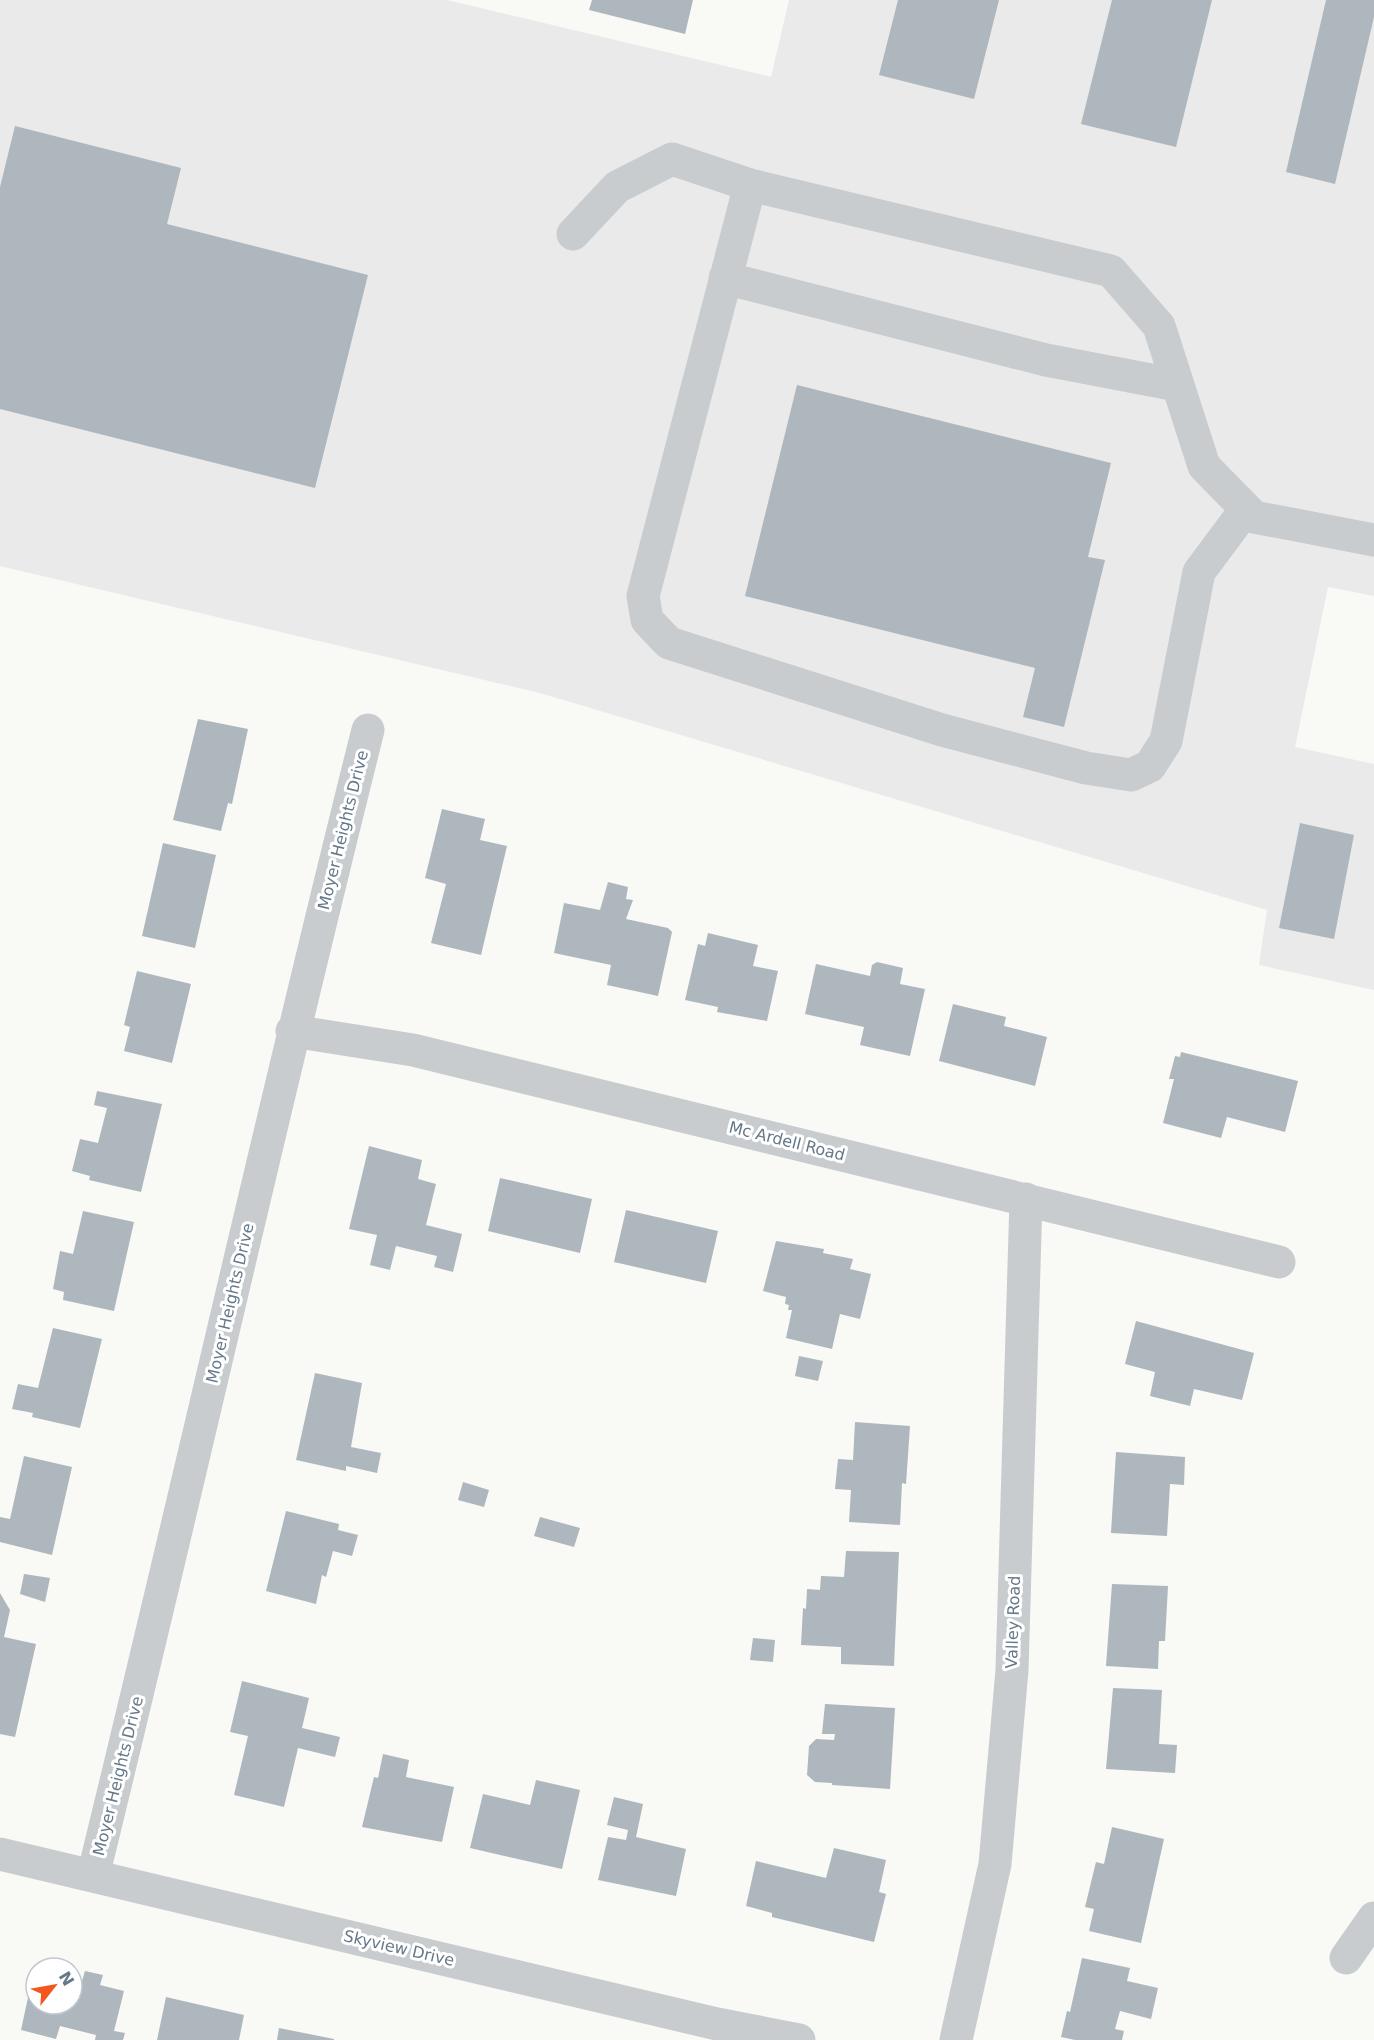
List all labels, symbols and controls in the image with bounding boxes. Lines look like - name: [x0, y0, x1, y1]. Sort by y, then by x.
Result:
- street label: Moyer Heights Drive: [314, 748, 372, 912]
- street label: Mc Ardell Road: [727, 1117, 847, 1165]
- street label: Moyer Heights Drive: [202, 1221, 258, 1385]
- street label: Valley Road: [1002, 1575, 1024, 1669]
- street label: Moyer Heights Drive: [89, 1694, 147, 1858]
- street label: Skyview Drive: [342, 1926, 456, 1970]
- north arrow: [24, 1956, 84, 2016]
- text: N: [55, 1968, 78, 1989]

